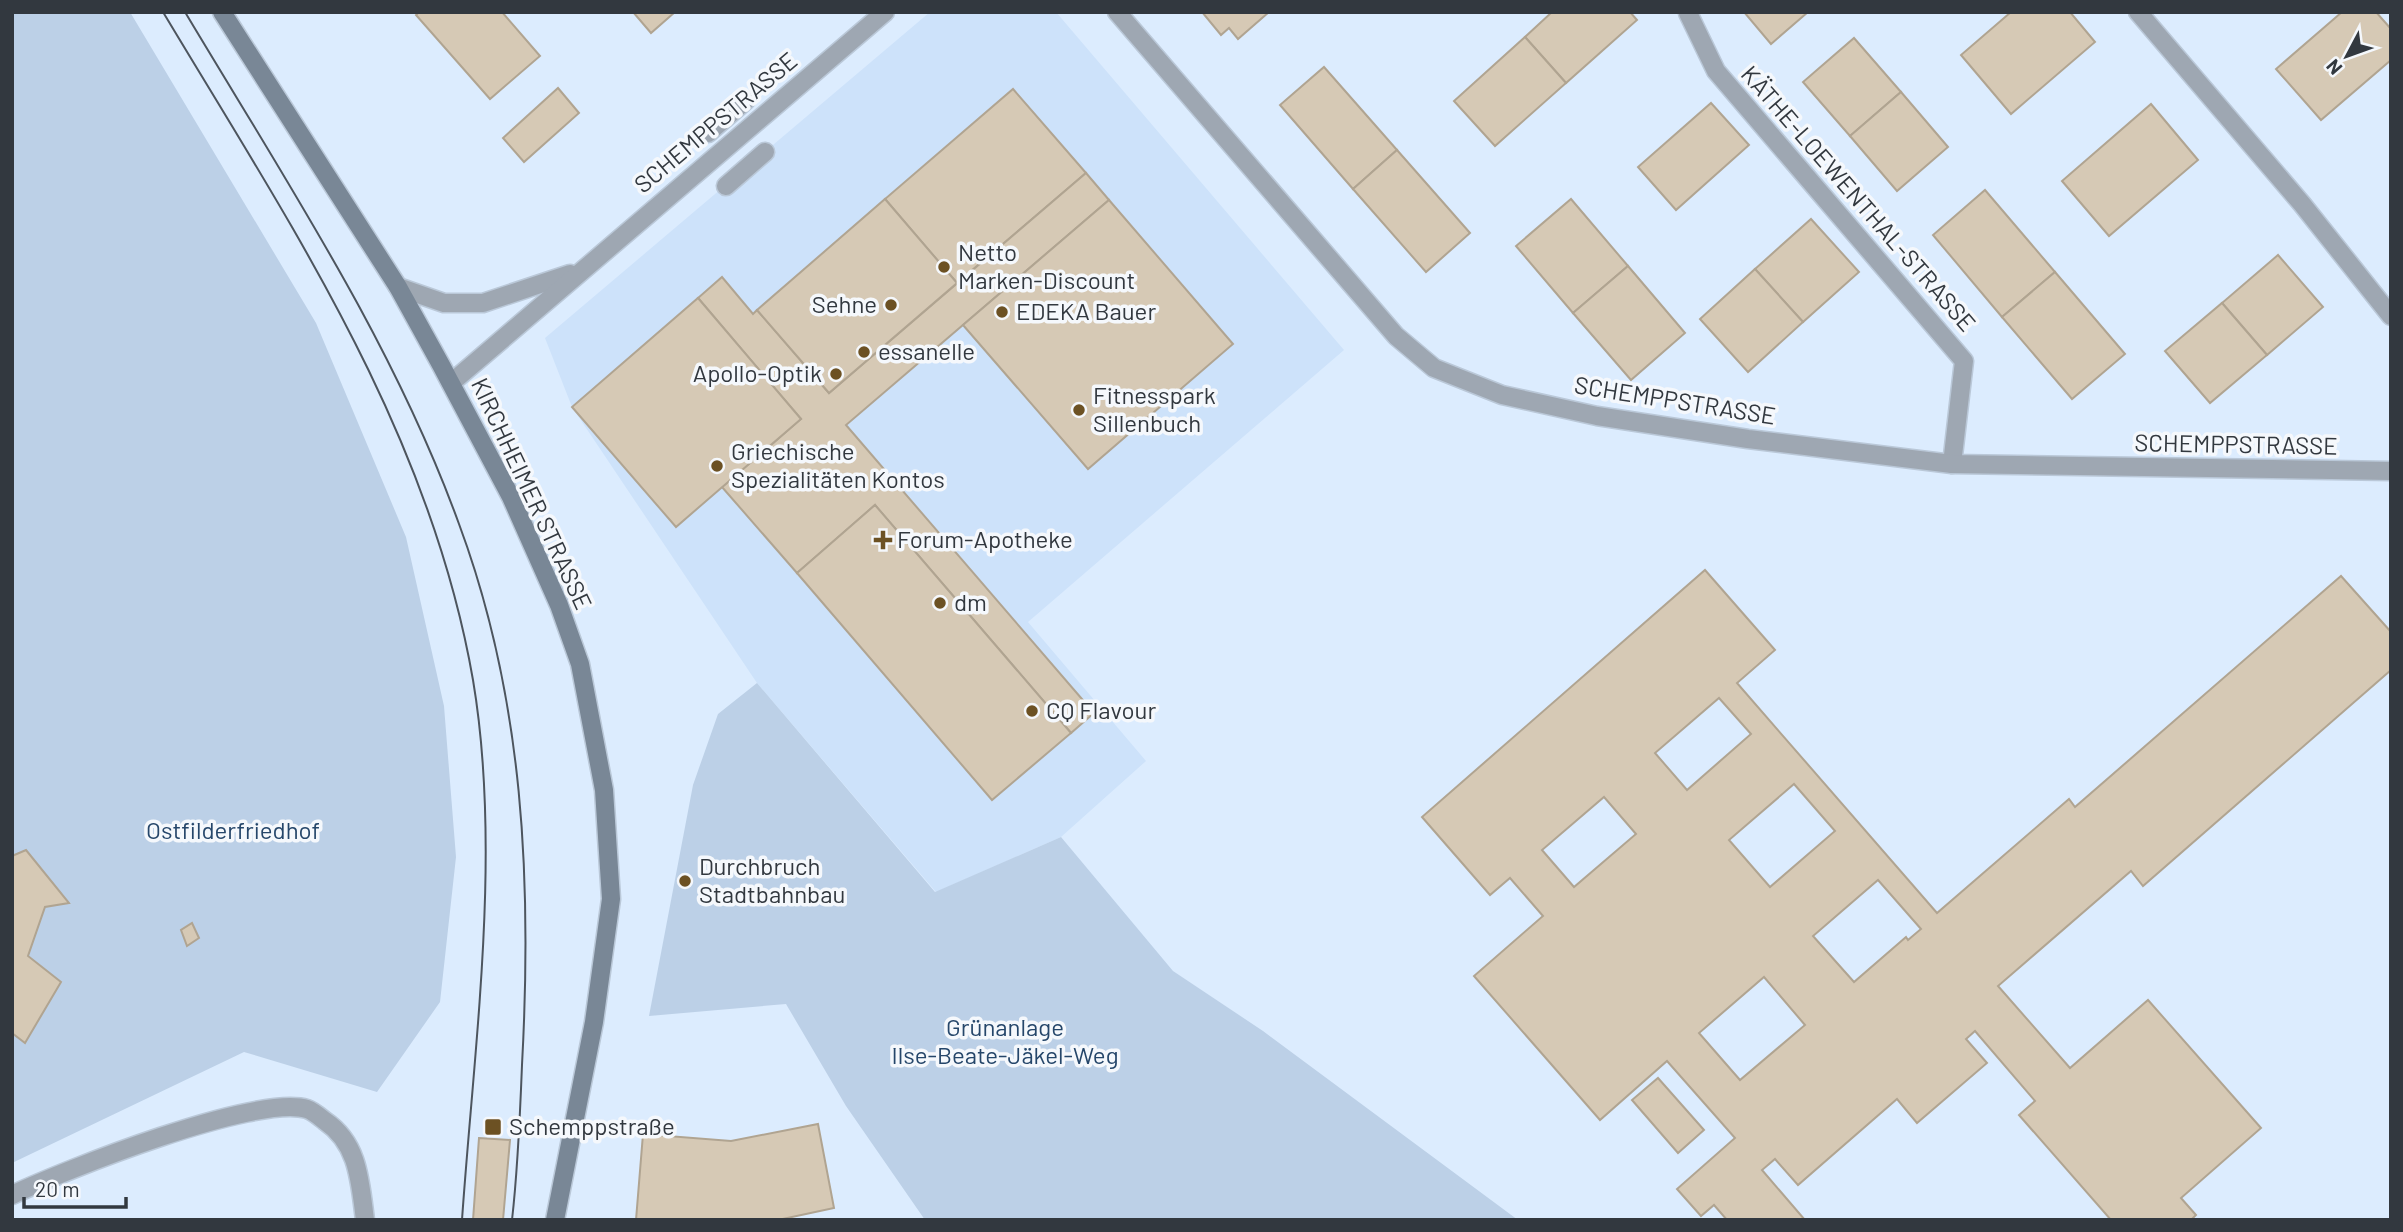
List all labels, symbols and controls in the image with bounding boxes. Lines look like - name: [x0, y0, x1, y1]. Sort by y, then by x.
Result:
- north arrow: [2312, 21, 2382, 91]
- street label: SCHEMPPSTRASSE: [628, 45, 802, 198]
- text: N: [2321, 55, 2347, 80]
- street label: KÄTHE-LOEWENTHAL-STRASSE: [1736, 59, 1982, 337]
- place label: Netto Marken-Discount: [958, 237, 1135, 294]
- marker: Netto Marken-Discount: [936, 259, 952, 275]
- place label: Sehne: [812, 289, 877, 318]
- place label: EDEKA Bauer: [1016, 296, 1156, 325]
- marker: Sehne: [883, 297, 899, 313]
- marker: EDEKA Bauer: [994, 304, 1010, 320]
- place label: essanelle: [878, 336, 975, 365]
- marker: essanelle: [856, 344, 872, 360]
- place label: Apollo-Optik: [693, 358, 822, 387]
- marker: Apollo-Optik: [828, 366, 844, 382]
- street label: SCHEMPPSTRASSE: [1573, 369, 1778, 430]
- street label: KIRCHHEIMER STRASSE: [466, 373, 599, 614]
- place label: Fitnesspark Sillenbuch: [1093, 380, 1216, 437]
- marker: Fitnesspark Sillenbuch: [1071, 402, 1087, 418]
- street label: SCHEMPPSTRASSE: [2134, 427, 2338, 460]
- place label: Griechische Spezialitäten Kontos: [731, 436, 945, 493]
- marker: Griechische Spezialitäten Kontos: [709, 458, 725, 474]
- place label: Forum-Apotheke: [897, 524, 1073, 553]
- marker: Forum-Apotheke: [875, 532, 891, 548]
- place label: dm: [954, 587, 987, 616]
- marker: dm: [932, 595, 948, 611]
- place label: CQ Flavour: [1046, 695, 1156, 724]
- marker: CQ Flavour: [1024, 703, 1040, 719]
- park label: Ostfilderfriedhof: [146, 815, 320, 844]
- place label: Durchbruch Stadtbahnbau: [699, 851, 845, 908]
- marker: Durchbruch Stadtbahnbau: [677, 873, 693, 889]
- park label: Grünanlage Ilse-Beate-Jäkel-Weg: [892, 1012, 1118, 1069]
- place label: Schemppstraße: [509, 1111, 675, 1140]
- marker: Schemppstraße: [483, 1117, 503, 1137]
- scale bar: [24, 1166, 126, 1210]
- text: 20 m: [35, 1176, 80, 1201]

